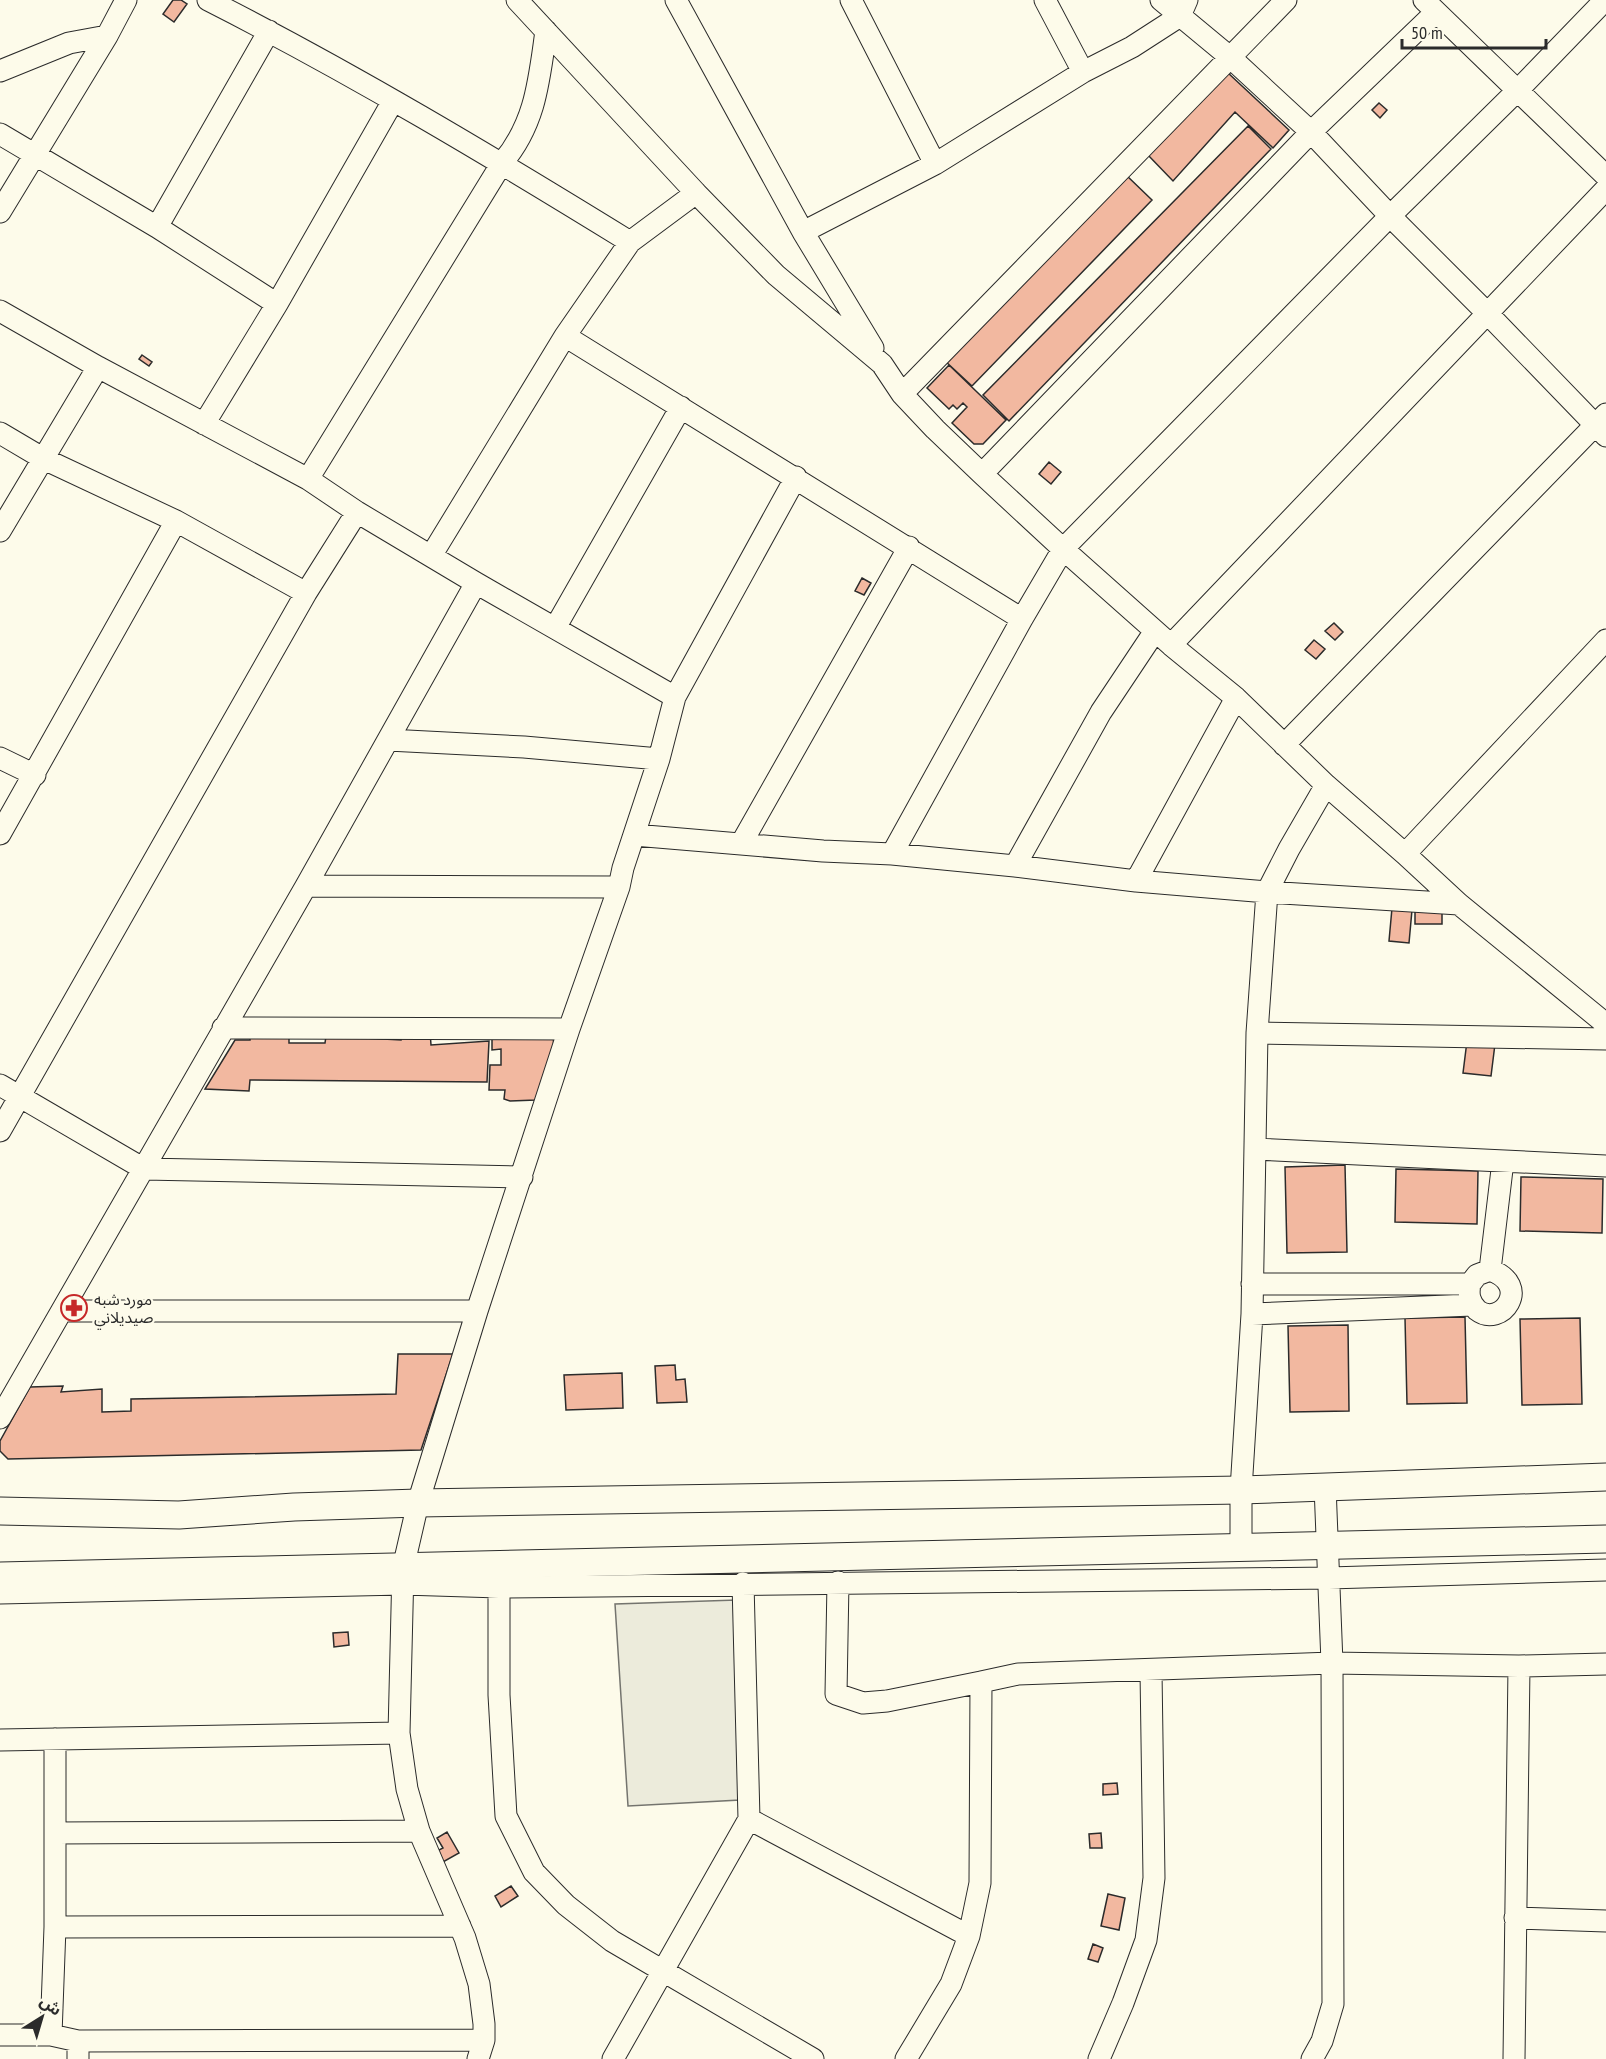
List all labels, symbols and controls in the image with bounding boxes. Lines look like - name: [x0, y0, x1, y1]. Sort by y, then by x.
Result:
- scale bar: [1402, 12, 1546, 50]
- text: 50 m: [1411, 21, 1443, 44]
- place label: مورد شبه صيديلاني: [94, 1289, 153, 1330]
- pharmacy icon: مورد شبه صيديلاني: [59, 1293, 89, 1323]
- north arrow: [12, 1987, 72, 2047]
- text: ش: [36, 1990, 66, 2020]

